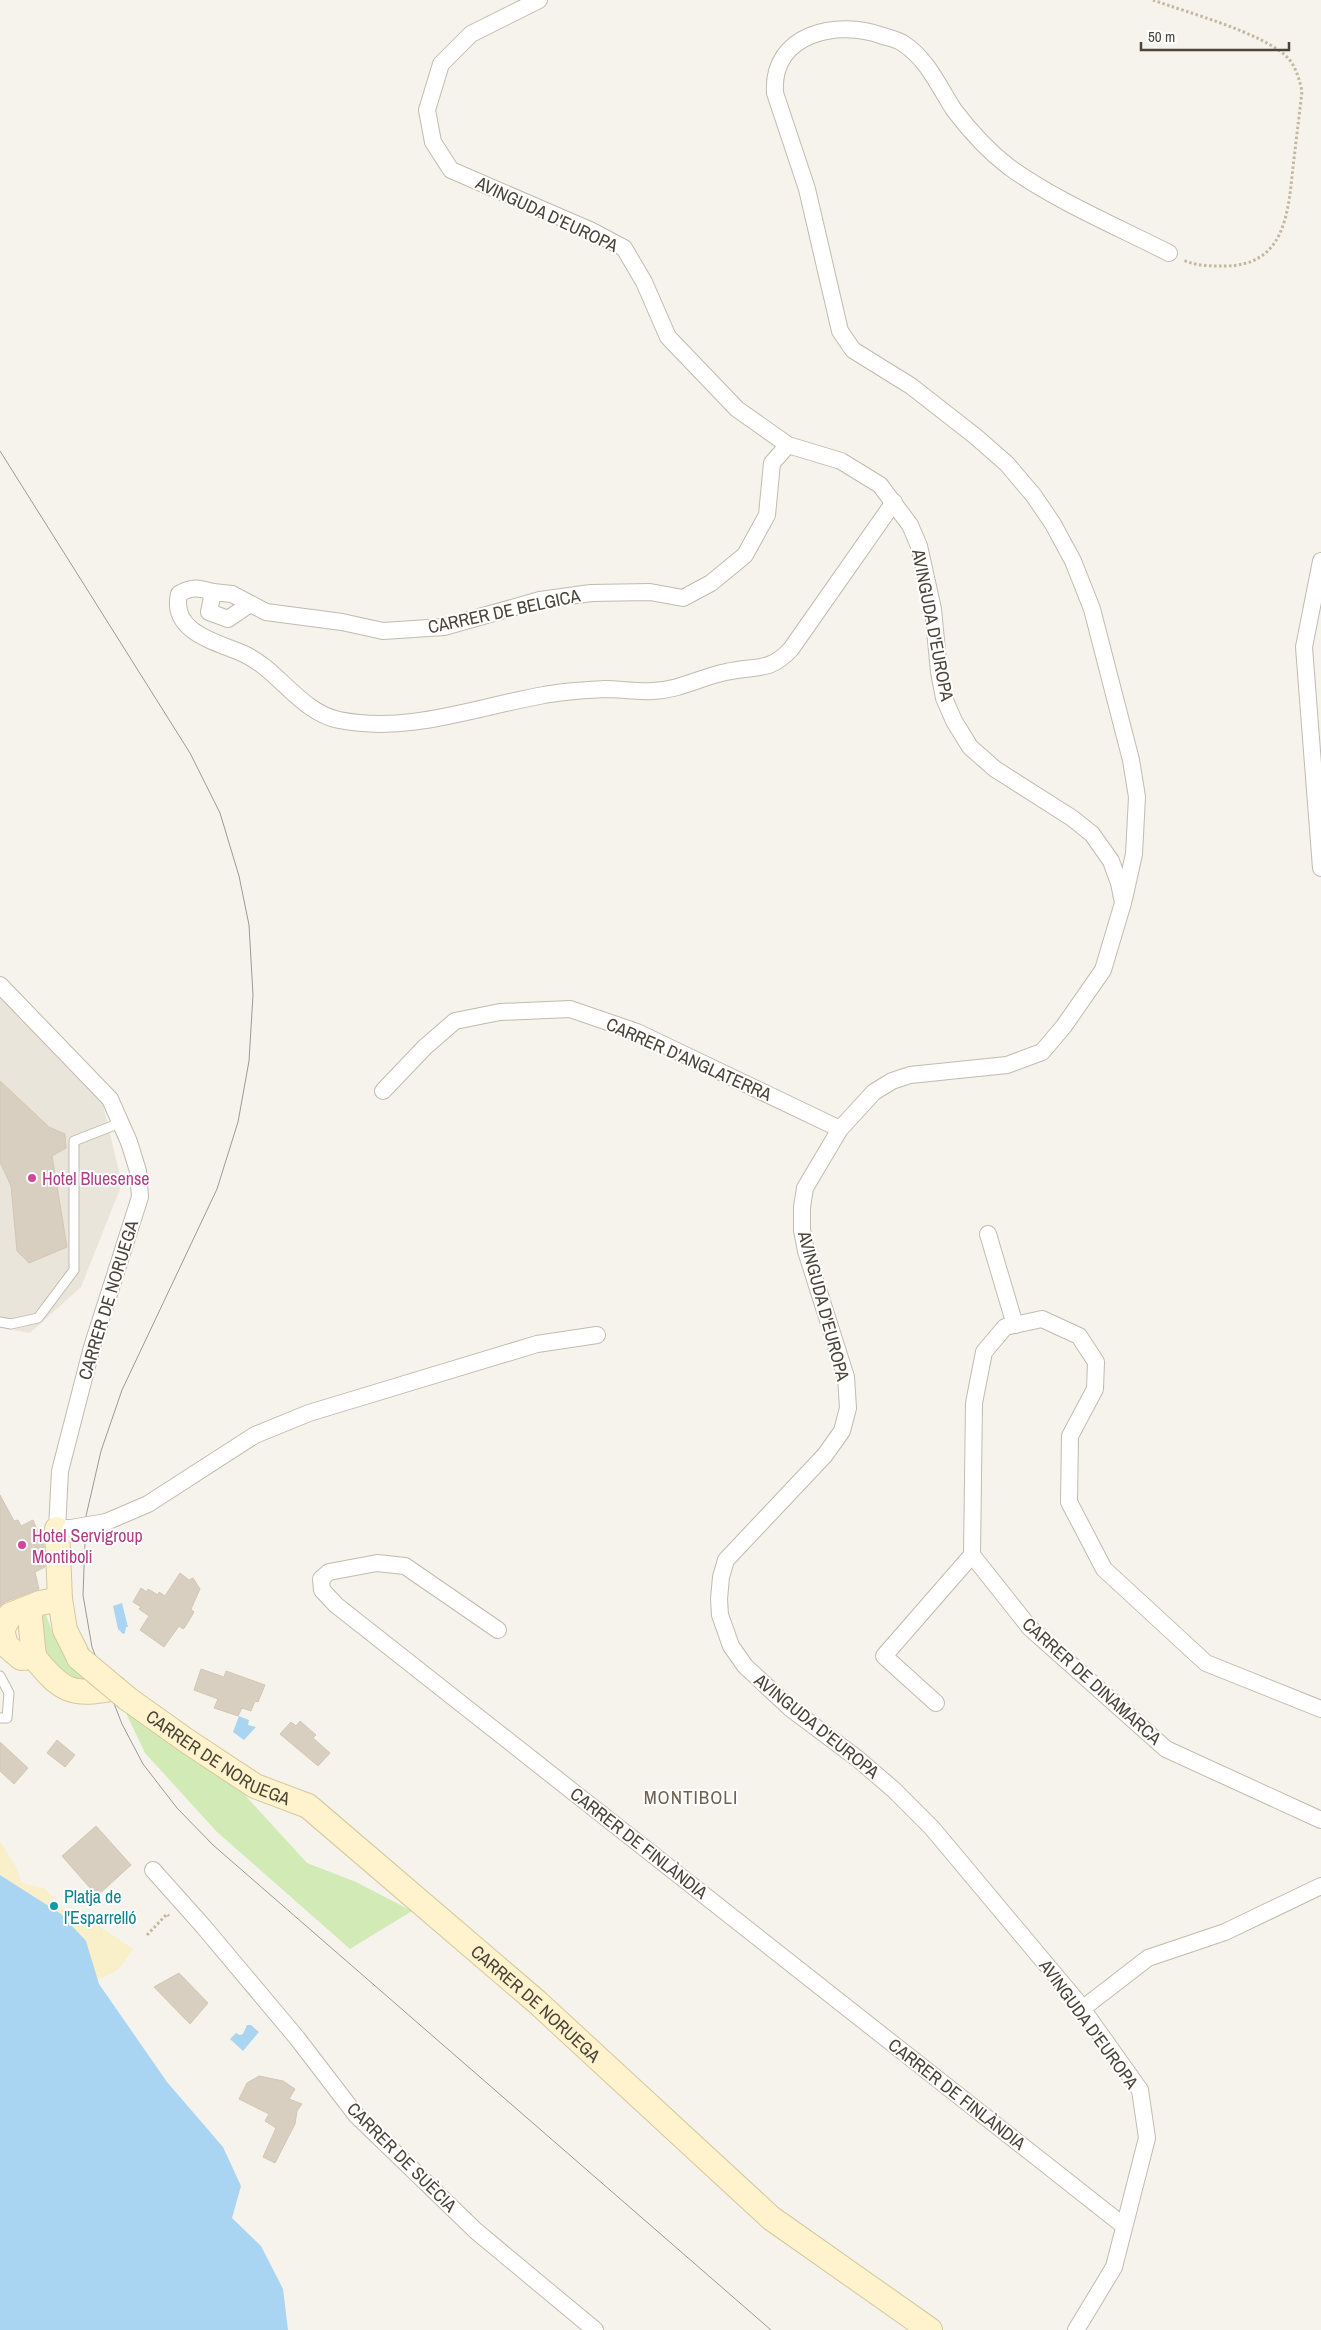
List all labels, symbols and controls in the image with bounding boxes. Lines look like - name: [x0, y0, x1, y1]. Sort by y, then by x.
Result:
- scale bar: [1141, 20, 1288, 52]
- text: 50 m: [1148, 26, 1175, 47]
- street label: AVINGUDA D'EUROPA: [471, 170, 622, 258]
- street label: AVINGUDA D'EUROPA: [906, 546, 960, 703]
- street label: CARRER DE BELGICA: [426, 583, 583, 639]
- street label: CARRER D'ANGLATERRA: [602, 1011, 776, 1107]
- place label: Hotel Bluesense: [42, 1166, 149, 1191]
- marker: Hotel Bluesense: [26, 1172, 38, 1184]
- street label: CARRER DE NORUEGA: [72, 1217, 144, 1383]
- street label: AVINGUDA D'EUROPA: [792, 1227, 856, 1384]
- place label: Hotel Servigroup Montiboli: [32, 1523, 143, 1569]
- marker: Hotel Servigroup Montiboli: [16, 1539, 28, 1551]
- street label: CARRER DE DINAMARCA: [1017, 1612, 1167, 1750]
- street label: AVINGUDA D'EUROPA: [748, 1667, 885, 1784]
- street label: CARRER DE NORUEGA: [141, 1703, 294, 1811]
- street label: CARRER DE FINLÀNDIA: [565, 1781, 713, 1905]
- district label: MONTIBOLI: [644, 1784, 738, 1810]
- place label: Platja de l'Esparrelló: [64, 1884, 137, 1930]
- marker: Platja de l'Esparrelló: [48, 1900, 60, 1912]
- street label: CARRER DE NORUEGA: [466, 1939, 606, 2067]
- street label: AVINGUDA D'EUROPA: [1033, 1954, 1144, 2094]
- street label: CARRER DE FINLÀNDIA: [883, 2032, 1031, 2156]
- street label: CARRER DE SUÈCIA: [342, 2097, 463, 2218]

